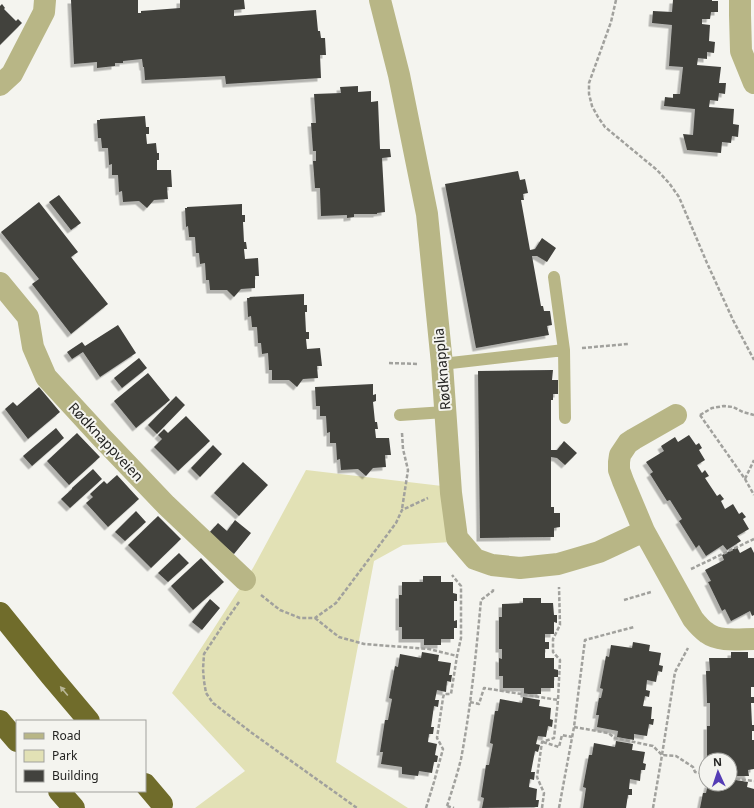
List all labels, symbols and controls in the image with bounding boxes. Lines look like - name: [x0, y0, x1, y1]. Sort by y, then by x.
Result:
- street label: Rødknapplia: [428, 327, 455, 411]
- street label: Rødknappveien: [65, 398, 148, 485]
- one-way arrow: [59, 686, 68, 697]
- legend: [16, 720, 146, 792]
- text: Road: [52, 727, 81, 744]
- text: Park: [52, 747, 78, 764]
- north arrow: [698, 752, 738, 792]
- text: N: [713, 754, 722, 769]
- text: Building: [52, 767, 99, 784]

